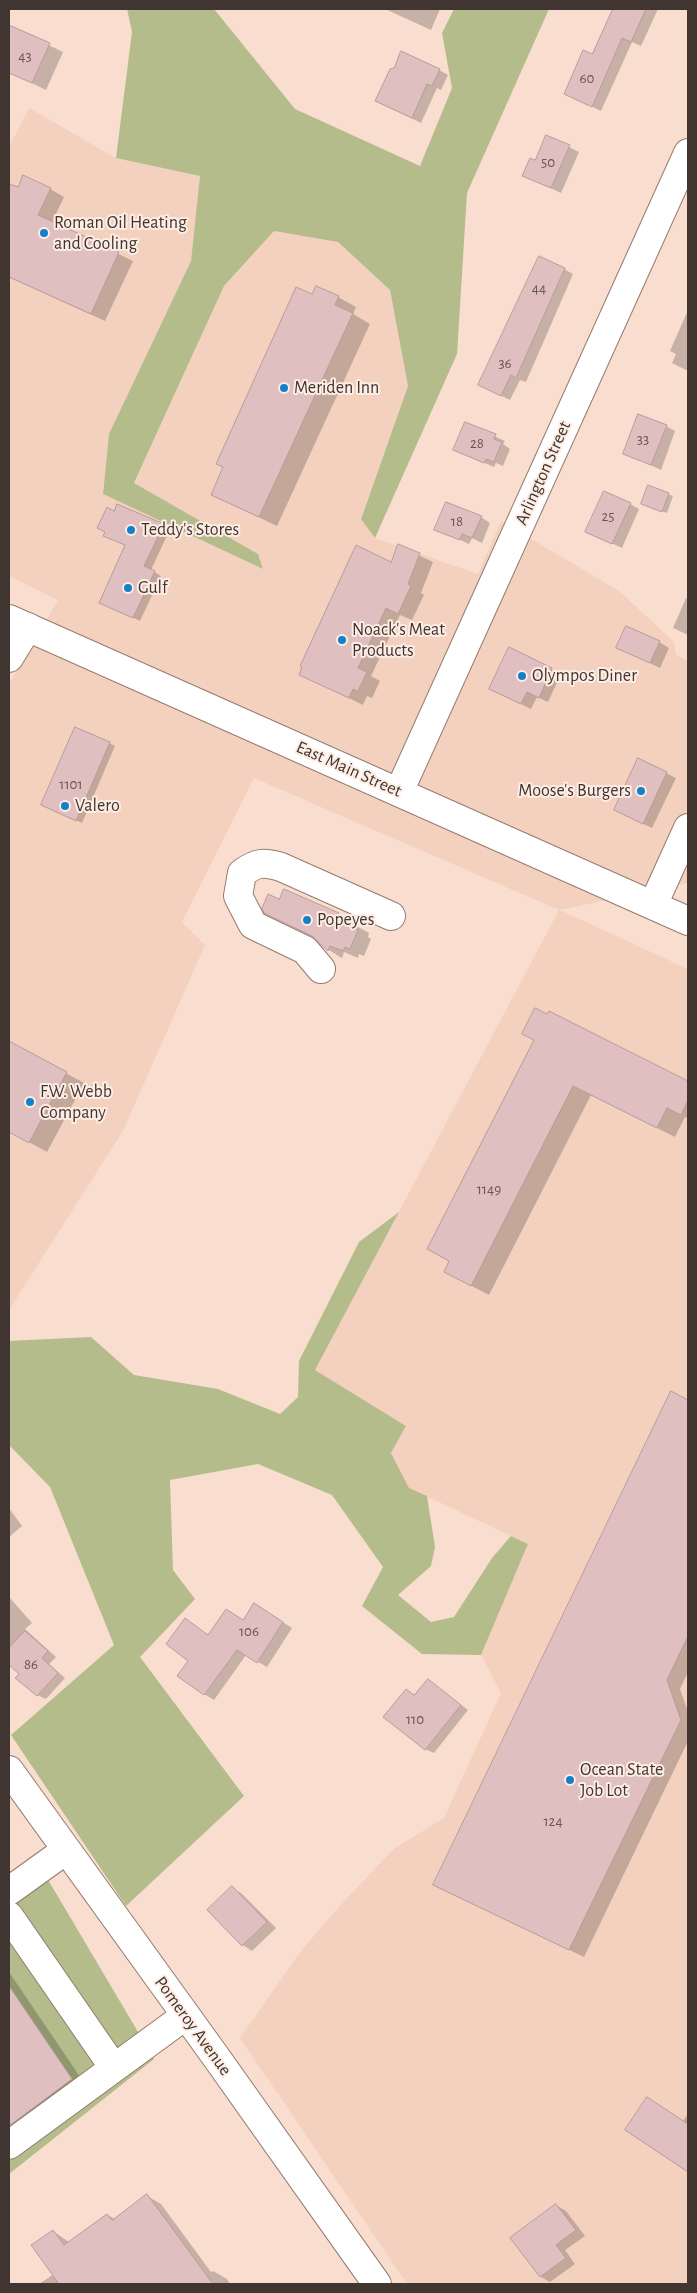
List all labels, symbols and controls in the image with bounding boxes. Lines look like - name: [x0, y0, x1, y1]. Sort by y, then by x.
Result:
- house number: 43: [18, 47, 32, 65]
- house number: 60: [580, 69, 594, 87]
- house number: 50: [541, 153, 555, 171]
- place label: Roman Oil Heating and Cooling: [54, 212, 187, 254]
- marker: Roman Oil Heating and Cooling: [38, 227, 50, 239]
- house number: 44: [532, 279, 546, 297]
- house number: 36: [498, 354, 512, 372]
- place label: Meriden Inn: [294, 377, 379, 399]
- marker: Meriden Inn: [278, 382, 290, 394]
- street label: Arlington Street: [510, 418, 576, 528]
- house number: 33: [637, 430, 649, 448]
- house number: 28: [470, 434, 484, 452]
- house number: 25: [601, 507, 615, 525]
- house number: 18: [451, 512, 463, 530]
- place label: Teddy's Stores: [141, 519, 239, 541]
- marker: Teddy's Stores: [125, 524, 137, 536]
- place label: Gulf: [138, 577, 168, 599]
- marker: Gulf: [122, 582, 134, 594]
- place label: Noack's Meat Products: [352, 619, 445, 662]
- marker: Noack's Meat Products: [336, 634, 348, 646]
- place label: Olympos Diner: [532, 665, 637, 687]
- marker: Olympos Diner: [516, 670, 528, 682]
- street label: East Main Street: [293, 736, 405, 802]
- house number: 1101: [59, 775, 83, 793]
- place label: Moose's Burgers: [518, 780, 631, 802]
- marker: Moose's Burgers: [635, 785, 647, 797]
- place label: Valero: [75, 795, 120, 817]
- marker: Valero: [59, 800, 71, 812]
- place label: Popeyes: [317, 909, 374, 931]
- marker: Popeyes: [301, 914, 313, 926]
- place label: F.W. Webb Company: [40, 1081, 112, 1124]
- marker: F.W. Webb Company: [24, 1096, 36, 1108]
- house number: 1149: [477, 1180, 501, 1198]
- house number: 106: [239, 1622, 259, 1640]
- house number: 86: [24, 1655, 38, 1673]
- house number: 110: [406, 1710, 424, 1728]
- place label: Ocean State Job Lot: [580, 1759, 663, 1802]
- marker: Ocean State Job Lot: [564, 1774, 576, 1786]
- house number: 124: [543, 1812, 563, 1830]
- street label: Pomeroy Avenue: [150, 1972, 236, 2080]

